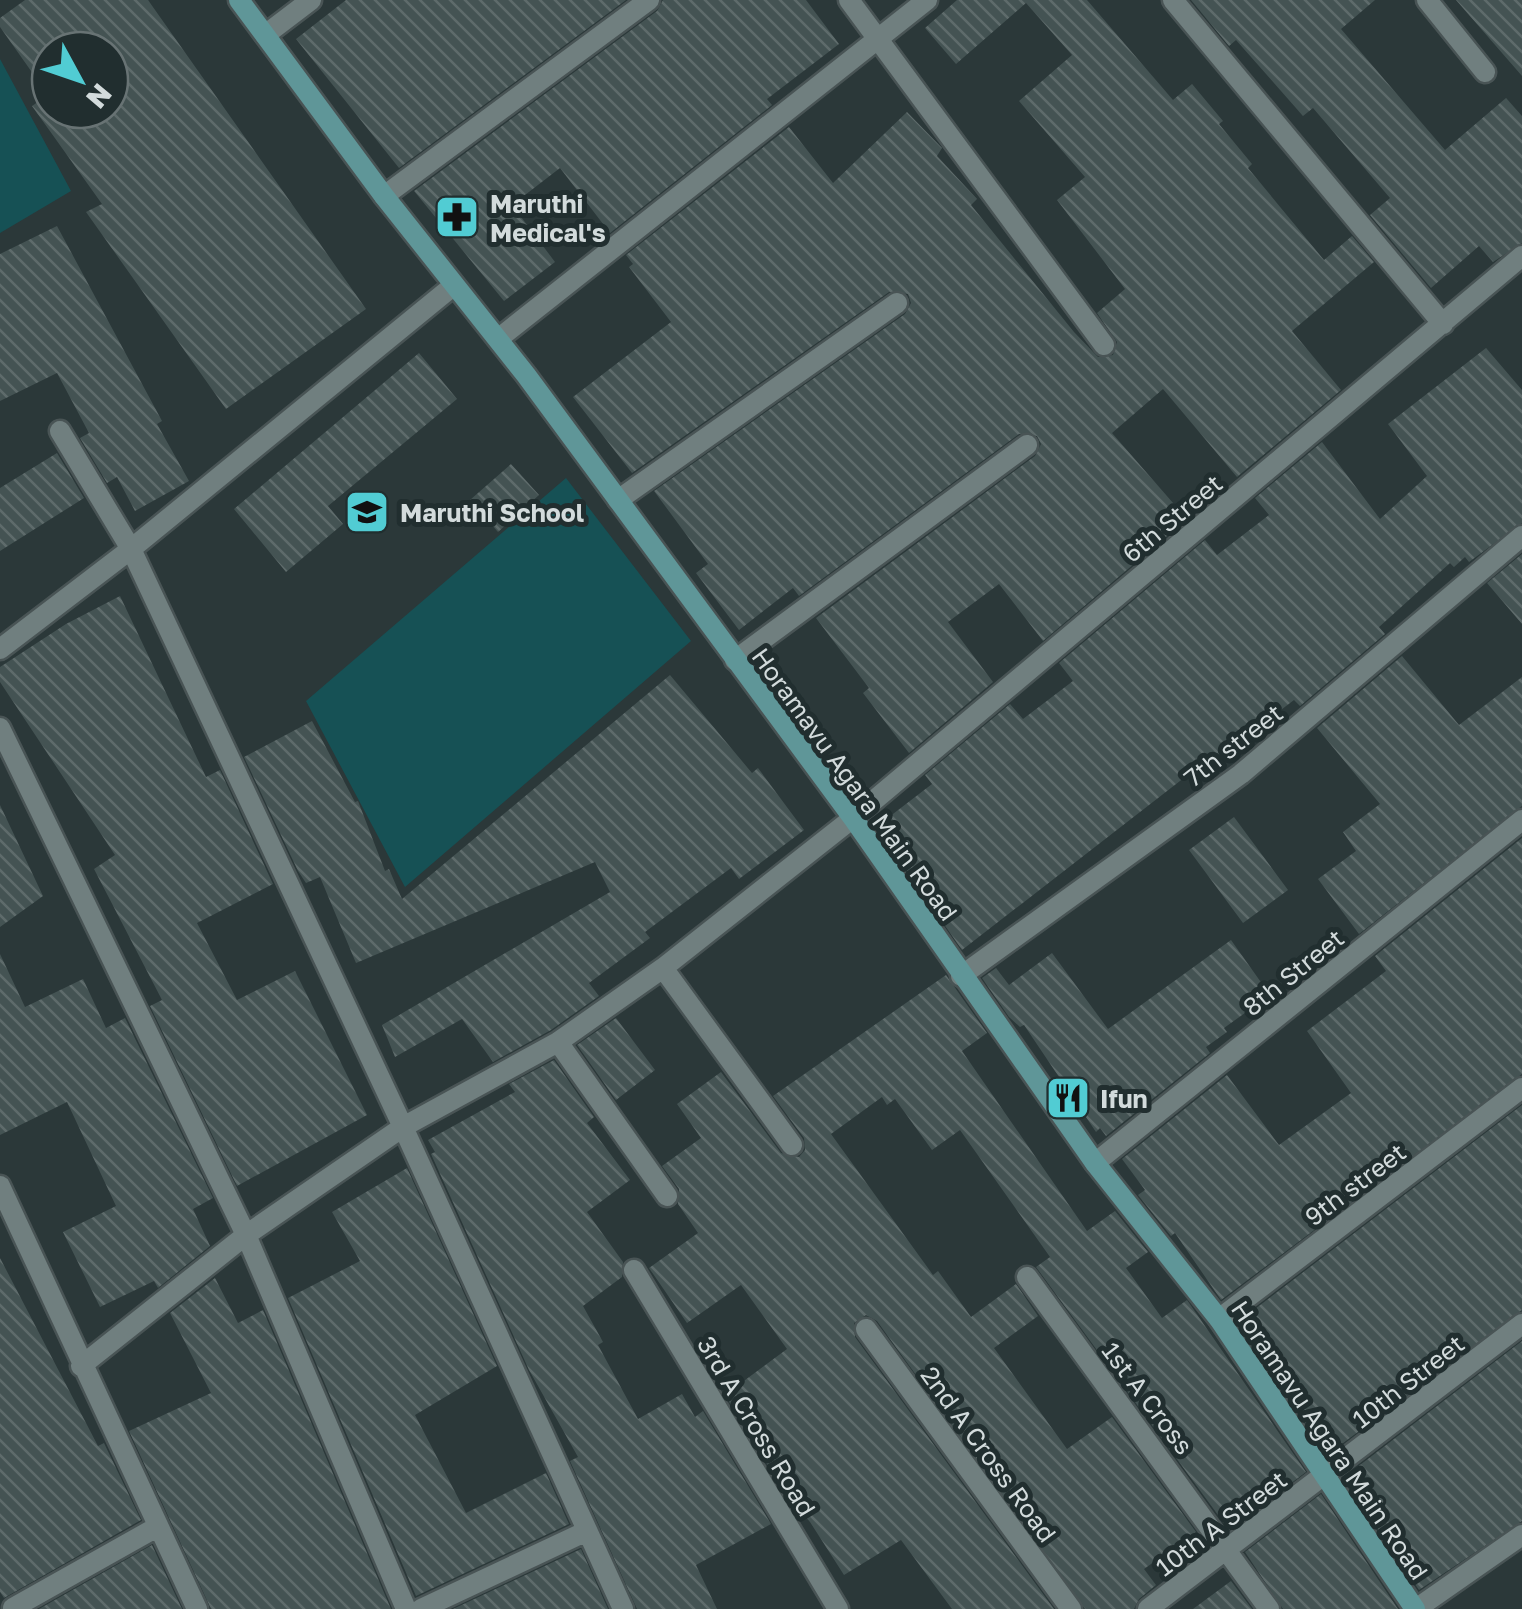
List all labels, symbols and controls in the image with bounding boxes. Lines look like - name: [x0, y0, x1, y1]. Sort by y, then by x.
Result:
- north arrow: [30, 30, 130, 130]
- text: N: [80, 78, 119, 115]
- place label: Maruthi Medical's: [490, 188, 606, 248]
- pharmacy icon: Maruthi Medical's: [434, 194, 480, 240]
- street label: 6th Street: [1116, 467, 1228, 569]
- school or university icon: Maruthi School: [344, 489, 390, 535]
- place label: Maruthi School: [400, 497, 584, 528]
- street label: Horamavu Agara Main Road: [746, 641, 964, 927]
- street label: 7th street: [1178, 697, 1288, 793]
- street label: 8th Street: [1236, 922, 1350, 1022]
- restaurant icon: Ifun: [1045, 1075, 1091, 1121]
- place label: Ifun: [1100, 1083, 1148, 1114]
- street label: 9th street: [1298, 1136, 1412, 1232]
- street label: Horamavu Agara Main Road: [1225, 1295, 1435, 1585]
- street label: 10th Street: [1346, 1328, 1470, 1434]
- street label: 3rd A Cross Road: [691, 1330, 823, 1522]
- street label: 1st A Cross: [1096, 1336, 1200, 1460]
- street label: 2nd A Cross Road: [915, 1360, 1063, 1548]
- street label: 10th A Street: [1149, 1464, 1293, 1582]

